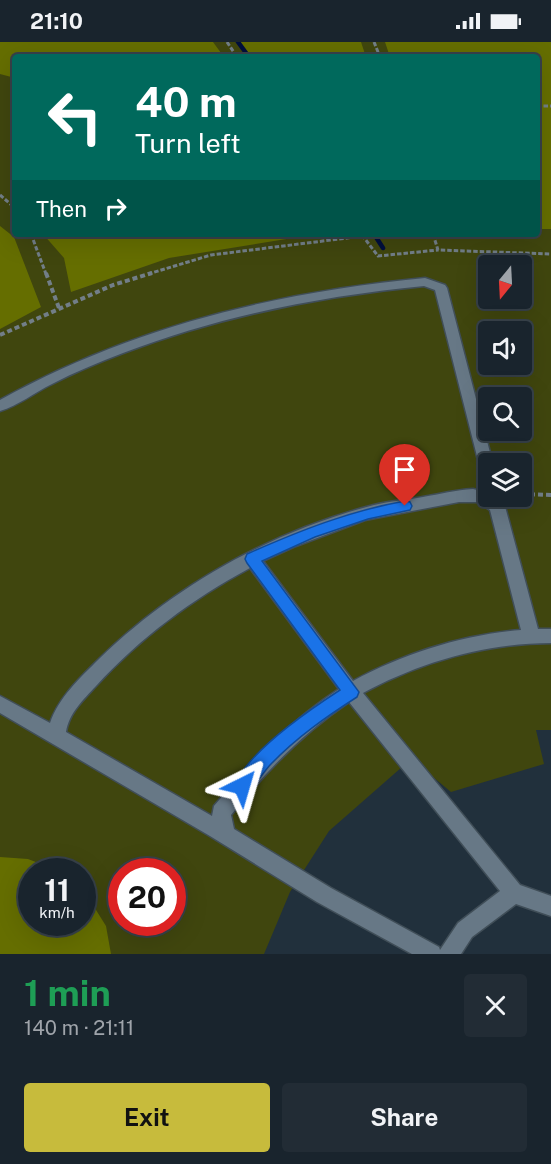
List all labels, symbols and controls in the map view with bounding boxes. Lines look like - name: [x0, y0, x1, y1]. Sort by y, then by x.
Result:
- text: 21:10: [30, 8, 83, 34]
- text: 40 m: [135, 77, 237, 126]
- icon: left: [36, 78, 114, 156]
- text: Turn left: [135, 127, 241, 159]
- icon: right: [99, 192, 132, 225]
- text: Then: [36, 196, 87, 222]
- north arrow: [478, 255, 532, 309]
- map controls: [478, 255, 532, 507]
- button: sound: [478, 321, 532, 375]
- button: search: [478, 387, 532, 441]
- pin: [379, 444, 430, 506]
- icon: arrive: [388, 453, 421, 486]
- button: layers: [478, 453, 532, 507]
- position arrow: [210, 754, 274, 818]
- speed limit sign: 20: [108, 858, 186, 936]
- text: 11: [44, 872, 70, 908]
- text: km/h: [39, 904, 75, 921]
- text: 1 min: [24, 972, 111, 1014]
- button: close: [464, 974, 527, 1037]
- text: 140 m · 21:11: [24, 1016, 134, 1040]
- button: Exit: [24, 1083, 270, 1152]
- button: Share: [282, 1083, 527, 1152]

